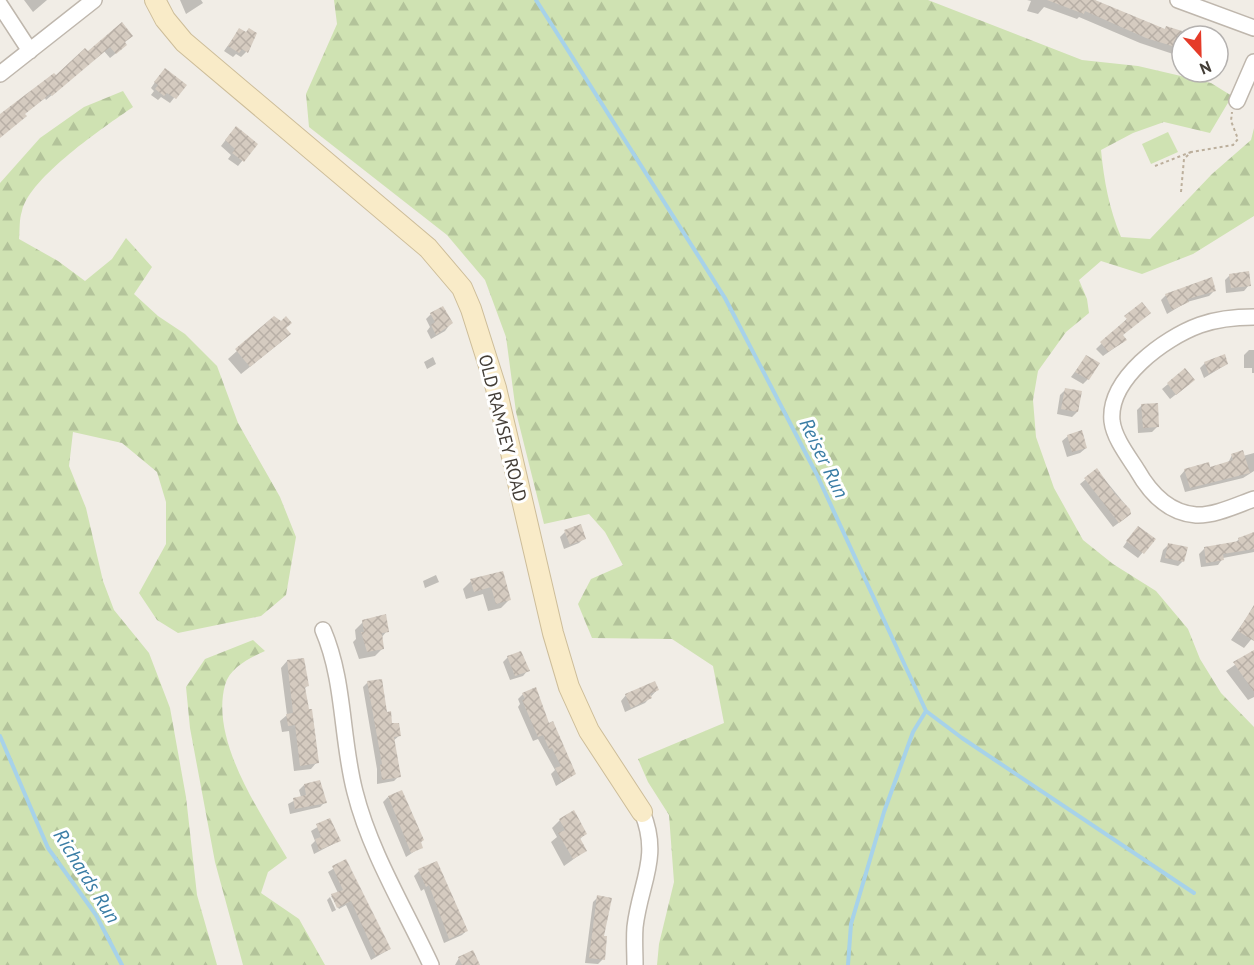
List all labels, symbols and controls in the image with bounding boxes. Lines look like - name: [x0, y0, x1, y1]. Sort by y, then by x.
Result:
- north arrow: [1170, 24, 1230, 84]
- text: N: [1197, 57, 1214, 79]
- street label: OLD RAMSEY ROAD: [474, 352, 532, 504]
- water label: Reiser Run: [794, 414, 854, 502]
- water label: Richards Run: [48, 824, 126, 928]

